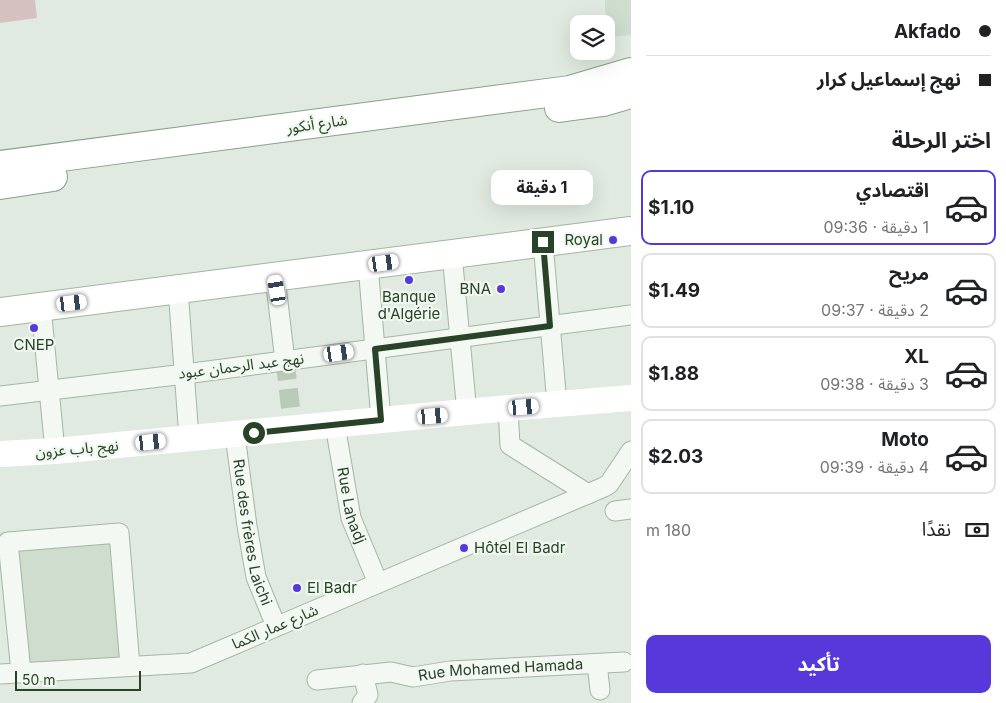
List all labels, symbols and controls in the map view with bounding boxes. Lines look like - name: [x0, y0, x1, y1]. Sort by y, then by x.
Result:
- map controls: [570, 15, 615, 60]
- button: layers: [570, 15, 615, 60]
- text: Akfado: [894, 20, 961, 43]
- text: نهج إسماعيل كرار: [817, 68, 961, 91]
- street label: شارع أنكور: [284, 110, 349, 140]
- text: اختر الرحلة: [892, 127, 991, 153]
- callout: 1 دقيقة: [492, 170, 594, 204]
- text: 1 دقيقة: [517, 177, 567, 197]
- text: اقتصادي: [856, 179, 929, 202]
- icon: car: [944, 185, 989, 230]
- text: $1.10: [648, 196, 694, 219]
- text: 1 دقيقة · 09:36: [823, 217, 929, 237]
- place label: Royal: [564, 230, 603, 249]
- route end: [532, 231, 554, 253]
- marker: Royal: [607, 234, 619, 246]
- car: [368, 253, 399, 273]
- text: مريح: [889, 262, 929, 285]
- icon: car: [944, 268, 989, 313]
- car: [267, 274, 286, 306]
- marker: Banque d'Algérie: [403, 274, 415, 286]
- place label: BNA: [460, 279, 491, 298]
- text: $1.49: [648, 279, 700, 302]
- marker: BNA: [495, 283, 507, 295]
- place label: Banque d'Algérie: [378, 287, 440, 323]
- car: [56, 294, 87, 312]
- text: 2 دقيقة · 09:37: [821, 300, 929, 320]
- marker: CNEP: [28, 322, 40, 334]
- place label: CNEP: [14, 335, 54, 354]
- car: [323, 343, 354, 363]
- text: XL: [904, 345, 929, 368]
- street label: نهج عبد الرحمان عبود: [177, 348, 305, 386]
- icon: car: [944, 351, 989, 396]
- text: $1.88: [648, 362, 699, 385]
- text: 3 دقيقة · 09:38: [820, 374, 929, 394]
- car: [508, 398, 539, 416]
- car: [417, 407, 448, 425]
- route start: [243, 422, 265, 444]
- text: Moto: [881, 428, 929, 451]
- car: [135, 433, 166, 451]
- icon: car: [944, 434, 989, 479]
- street label: نهج باب عزون: [34, 435, 120, 465]
- text: $2.03: [648, 445, 703, 468]
- text: 4 دقيقة · 09:39: [820, 457, 929, 477]
- street label: Rue des frères Laichi: [229, 458, 277, 608]
- street label: Rue Lahadj: [333, 465, 371, 546]
- icon: cash: [963, 516, 991, 544]
- text: نقدًا: [922, 518, 951, 541]
- text: 180 m: [646, 520, 691, 540]
- place label: Hôtel El Badr: [474, 538, 566, 557]
- marker: Hôtel El Badr: [458, 542, 470, 554]
- place label: El Badr: [307, 578, 357, 597]
- marker: El Badr: [291, 582, 303, 594]
- street label: شارع عمار الكما: [229, 600, 322, 656]
- button: تأكيد: [646, 635, 991, 693]
- street label: Rue Mohamed Hamada: [417, 654, 584, 685]
- scale bar: [15, 668, 141, 691]
- text: 50 m: [22, 671, 56, 688]

